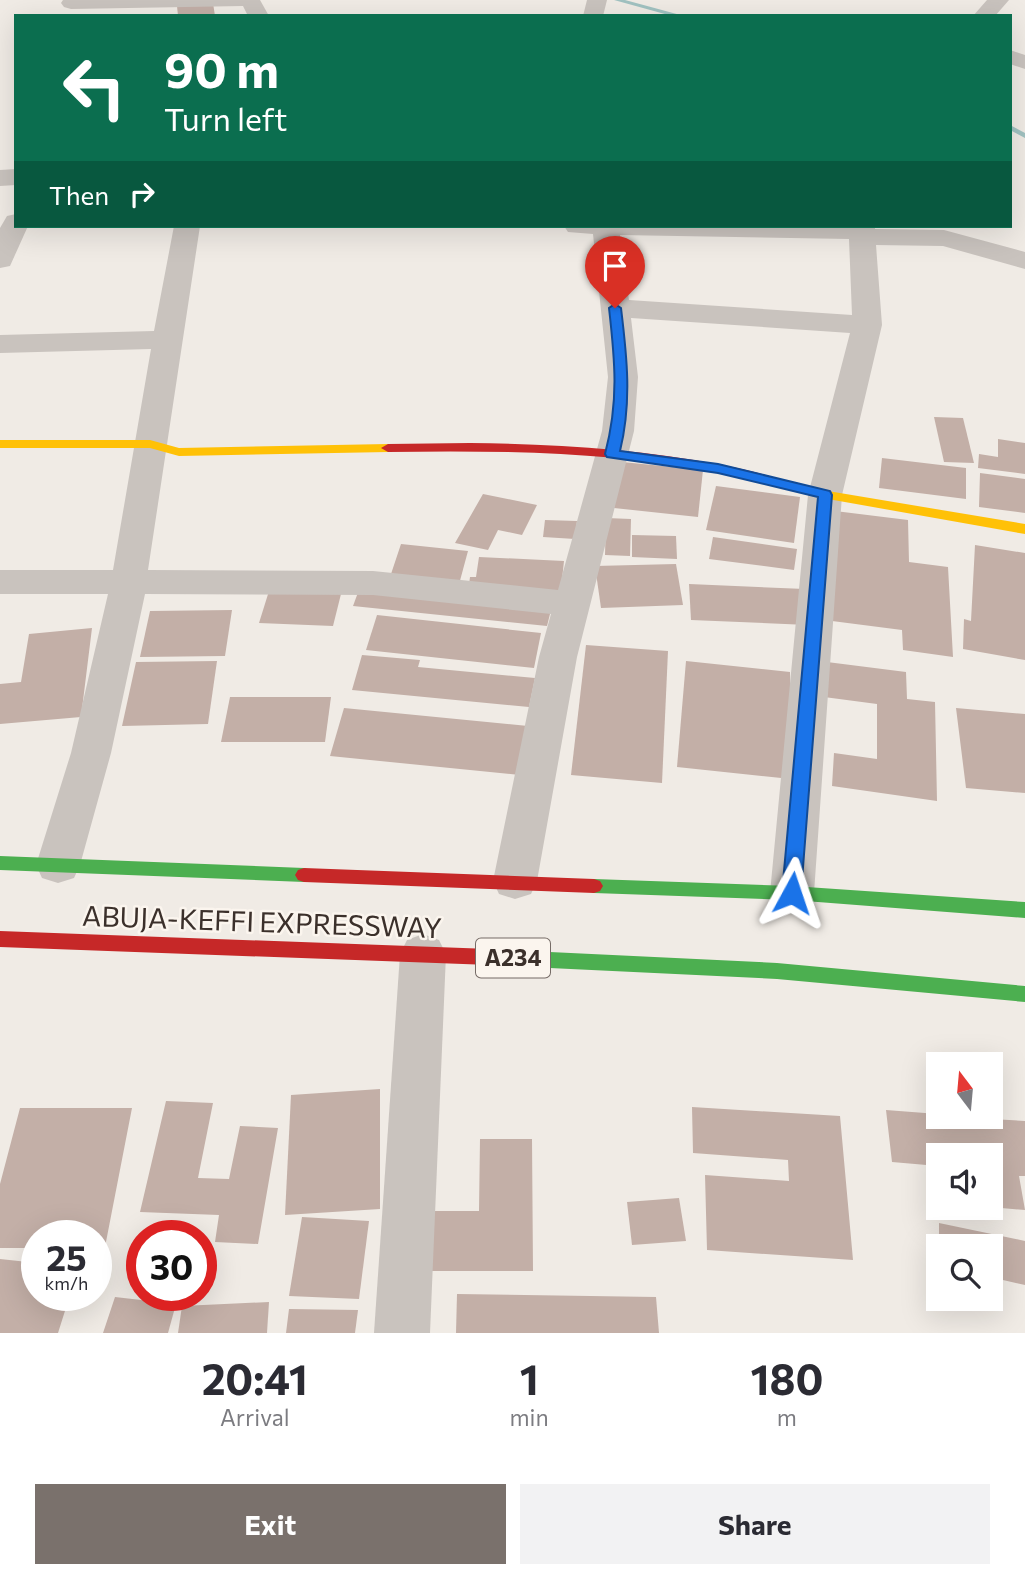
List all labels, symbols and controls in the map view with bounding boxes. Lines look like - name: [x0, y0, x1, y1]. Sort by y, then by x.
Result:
- text: 90 m: [164, 38, 279, 98]
- icon: left: [49, 42, 140, 133]
- text: Turn left: [164, 98, 288, 138]
- icon: right: [123, 175, 161, 213]
- text: Then: [49, 179, 109, 210]
- pin: [585, 236, 645, 308]
- icon: arrive: [596, 247, 634, 285]
- position arrow: [755, 856, 829, 930]
- street label: ABUJA-KEFFI EXPRESSWAY: [82, 898, 442, 944]
- road number: A234: [476, 939, 550, 978]
- north arrow: [926, 1052, 1003, 1129]
- map controls: [926, 1052, 1003, 1311]
- button: sound: [926, 1143, 1003, 1220]
- speed limit sign: 30: [126, 1220, 217, 1311]
- button: search: [926, 1234, 1003, 1311]
- text: 25: [46, 1235, 87, 1278]
- text: km/h: [45, 1272, 88, 1294]
- text: 20:41: [202, 1352, 308, 1404]
- text: 1: [520, 1352, 539, 1404]
- text: 180: [750, 1352, 823, 1404]
- text: Arrival: [220, 1403, 290, 1431]
- text: min: [510, 1403, 549, 1431]
- text: m: [777, 1403, 797, 1431]
- button: Exit: [35, 1484, 506, 1564]
- button: Share: [520, 1484, 990, 1564]

